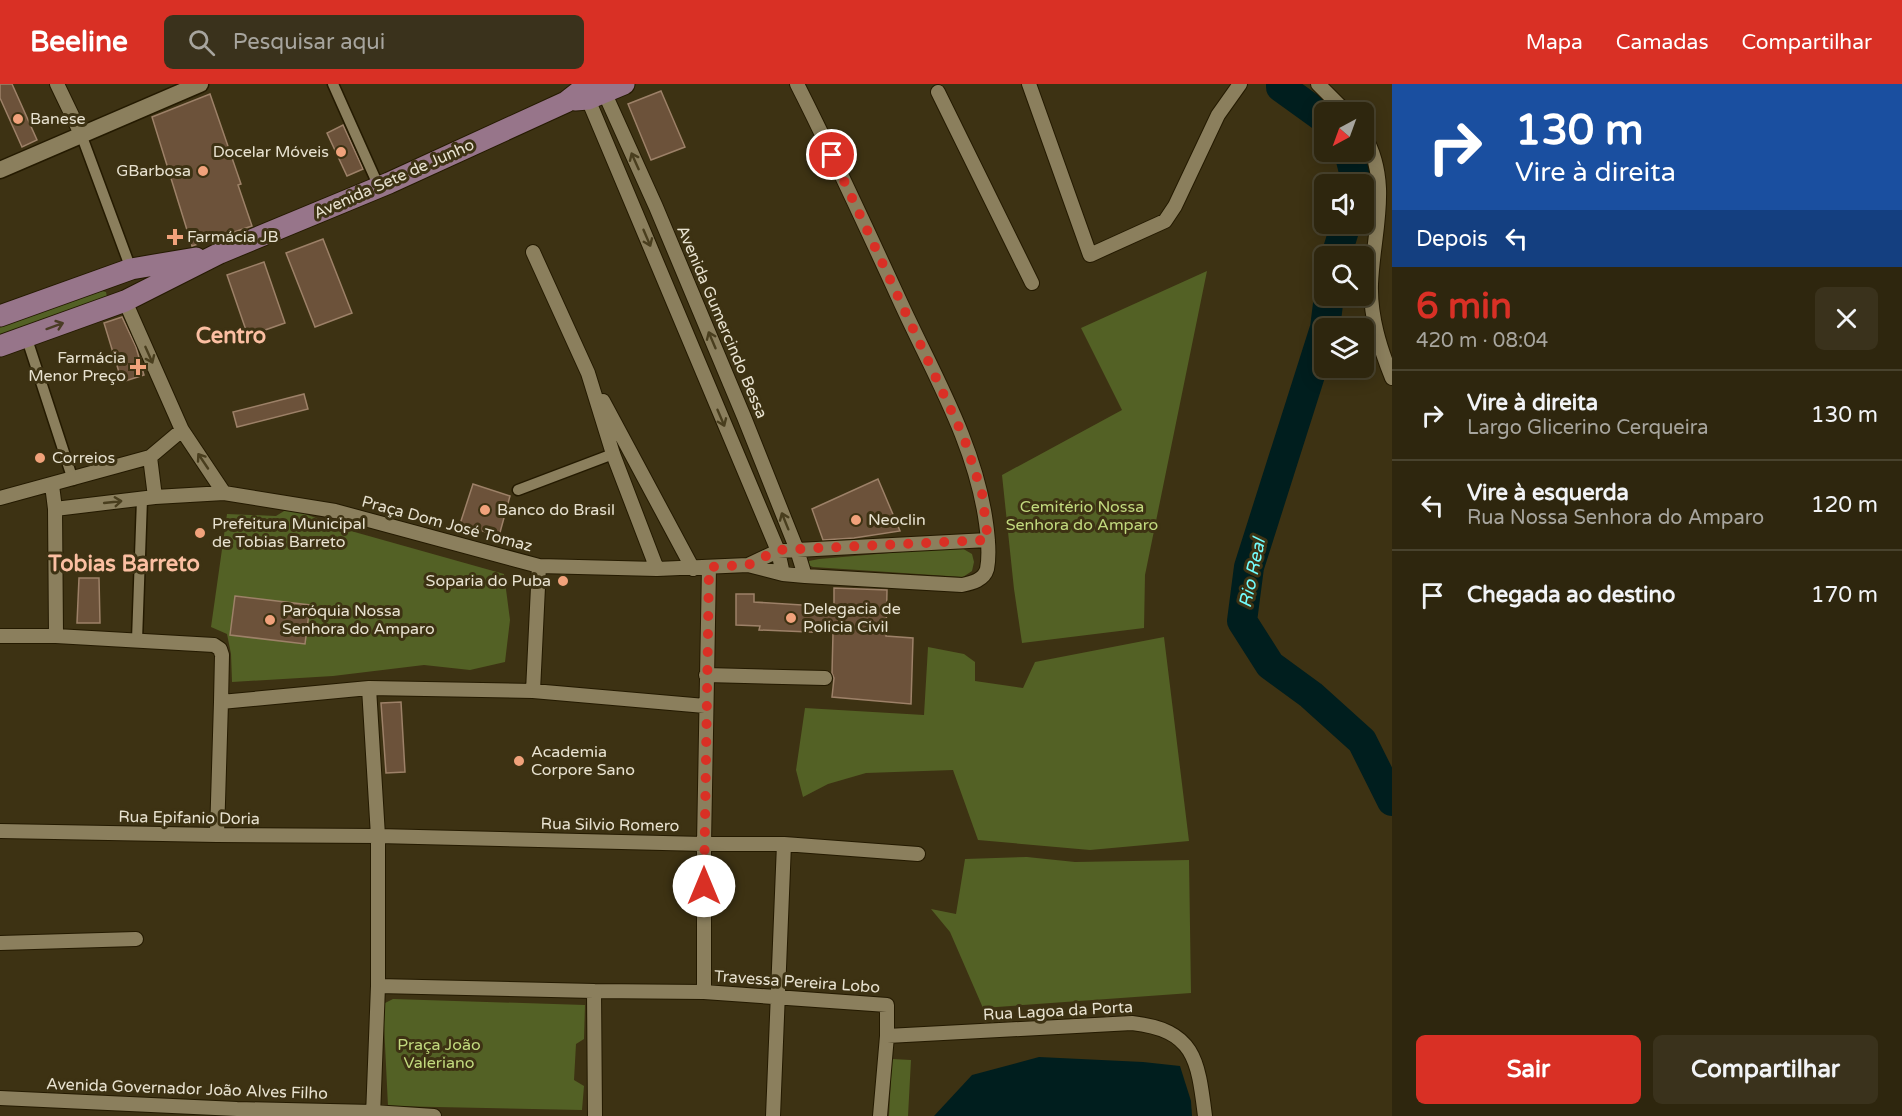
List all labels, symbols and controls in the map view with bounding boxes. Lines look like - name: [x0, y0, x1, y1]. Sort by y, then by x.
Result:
- search box: [164, 15, 584, 69]
- text: Beeline: [30, 25, 128, 59]
- icon: search: [185, 26, 218, 59]
- text: Pesquisar aqui: [233, 29, 385, 55]
- text: Mapa: [1526, 30, 1583, 55]
- text: Camadas: [1616, 30, 1708, 55]
- text: Compartilhar: [1741, 30, 1872, 55]
- north arrow: [1314, 102, 1374, 162]
- map controls: [1314, 102, 1374, 378]
- text: 130 m: [1515, 105, 1644, 156]
- icon: right: [1416, 108, 1494, 186]
- place label: Banese: [30, 109, 86, 129]
- marker: Banese: [11, 112, 25, 126]
- pin: [806, 129, 857, 180]
- street label: Avenida Sete de Junho: [311, 135, 477, 223]
- icon: arrive: [815, 138, 848, 171]
- place label: Docelar Móveis: [213, 142, 329, 162]
- marker: Docelar Móveis: [334, 145, 348, 159]
- one-way arrow: [629, 153, 640, 171]
- text: Vire à direita: [1515, 156, 1676, 189]
- place label: GBarbosa: [116, 161, 191, 181]
- marker: GBarbosa: [196, 164, 210, 178]
- button: sound: [1314, 174, 1374, 234]
- street label: Avenida Gumercindo Bessa: [672, 222, 772, 422]
- icon: left: [1500, 222, 1533, 255]
- text: Depois: [1416, 226, 1488, 252]
- place label: Farmácia JB: [187, 227, 279, 247]
- one-way arrow: [642, 229, 653, 247]
- marker: Farmácia JB: [168, 230, 182, 244]
- button: search: [1314, 246, 1374, 306]
- text: 6 min: [1416, 285, 1512, 328]
- button: close: [1815, 287, 1878, 350]
- button: layers: [1314, 318, 1374, 378]
- one-way arrow: [45, 320, 64, 331]
- district label: Centro: [196, 323, 266, 349]
- text: 420 m · 08:04: [1416, 329, 1548, 353]
- one-way arrow: [706, 332, 717, 350]
- one-way arrow: [143, 345, 155, 363]
- place label: Farmácia Menor Preço: [28, 348, 126, 386]
- marker: Farmácia Menor Preço: [131, 360, 145, 374]
- text: Vire à direita: [1467, 390, 1598, 416]
- icon: right: [1416, 399, 1449, 432]
- text: 130 m: [1811, 402, 1878, 428]
- one-way arrow: [716, 409, 727, 427]
- text: Largo Glicerino Cerqueira: [1467, 416, 1709, 440]
- place label: Correios: [52, 448, 115, 468]
- marker: Correios: [33, 451, 47, 465]
- one-way arrow: [197, 454, 209, 470]
- text: Vire à esquerda: [1467, 480, 1629, 506]
- icon: left: [1416, 489, 1449, 522]
- street label: Praça Dom José Tomaz: [359, 492, 535, 556]
- text: 120 m: [1811, 492, 1878, 518]
- one-way arrow: [103, 497, 122, 508]
- park label: Cemitério Nossa Senhora do Amparo: [1006, 497, 1158, 535]
- place label: Banco do Brasil: [497, 500, 615, 520]
- marker: Banco do Brasil: [478, 503, 492, 517]
- text: Rua Nossa Senhora do Amparo: [1467, 506, 1764, 530]
- place label: Neoclin: [868, 510, 926, 530]
- one-way arrow: [779, 512, 790, 531]
- marker: Neoclin: [849, 513, 863, 527]
- place label: Prefeitura Municipal de Tobias Barreto: [212, 514, 366, 552]
- marker: Prefeitura Municipal de Tobias Barreto: [193, 526, 207, 540]
- water label: Rio Real: [1234, 534, 1271, 610]
- district label: Tobias Barreto: [47, 551, 200, 577]
- place label: Soparia do Puba: [426, 571, 551, 591]
- marker: Soparia do Puba: [556, 574, 570, 588]
- icon: arrive: [1416, 579, 1449, 612]
- text: Chegada ao destino: [1467, 582, 1675, 608]
- text: 170 m: [1811, 582, 1878, 608]
- place label: Delegacia de Policia Civil: [803, 599, 901, 637]
- place label: Paróquia Nossa Senhora do Amparo: [282, 601, 435, 639]
- marker: Delegacia de Policia Civil: [784, 611, 798, 625]
- marker: Paróquia Nossa Senhora do Amparo: [263, 613, 277, 627]
- place label: Academia Corpore Sano: [531, 742, 635, 780]
- marker: Academia Corpore Sano: [512, 754, 526, 768]
- street label: Rua Epifanio Doria: [118, 807, 260, 829]
- street label: Rua Silvio Romero: [540, 814, 680, 836]
- position arrow: [672, 854, 736, 918]
- street label: Travessa Pereira Lobo: [713, 966, 881, 998]
- street label: Rua Lagoa da Porta: [982, 997, 1134, 1025]
- park label: Praça João Valeriano: [397, 1035, 481, 1073]
- button: Sair: [1416, 1035, 1641, 1104]
- button: Compartilhar: [1653, 1035, 1878, 1104]
- street label: Avenida Governador João Alves Filho: [46, 1074, 328, 1104]

